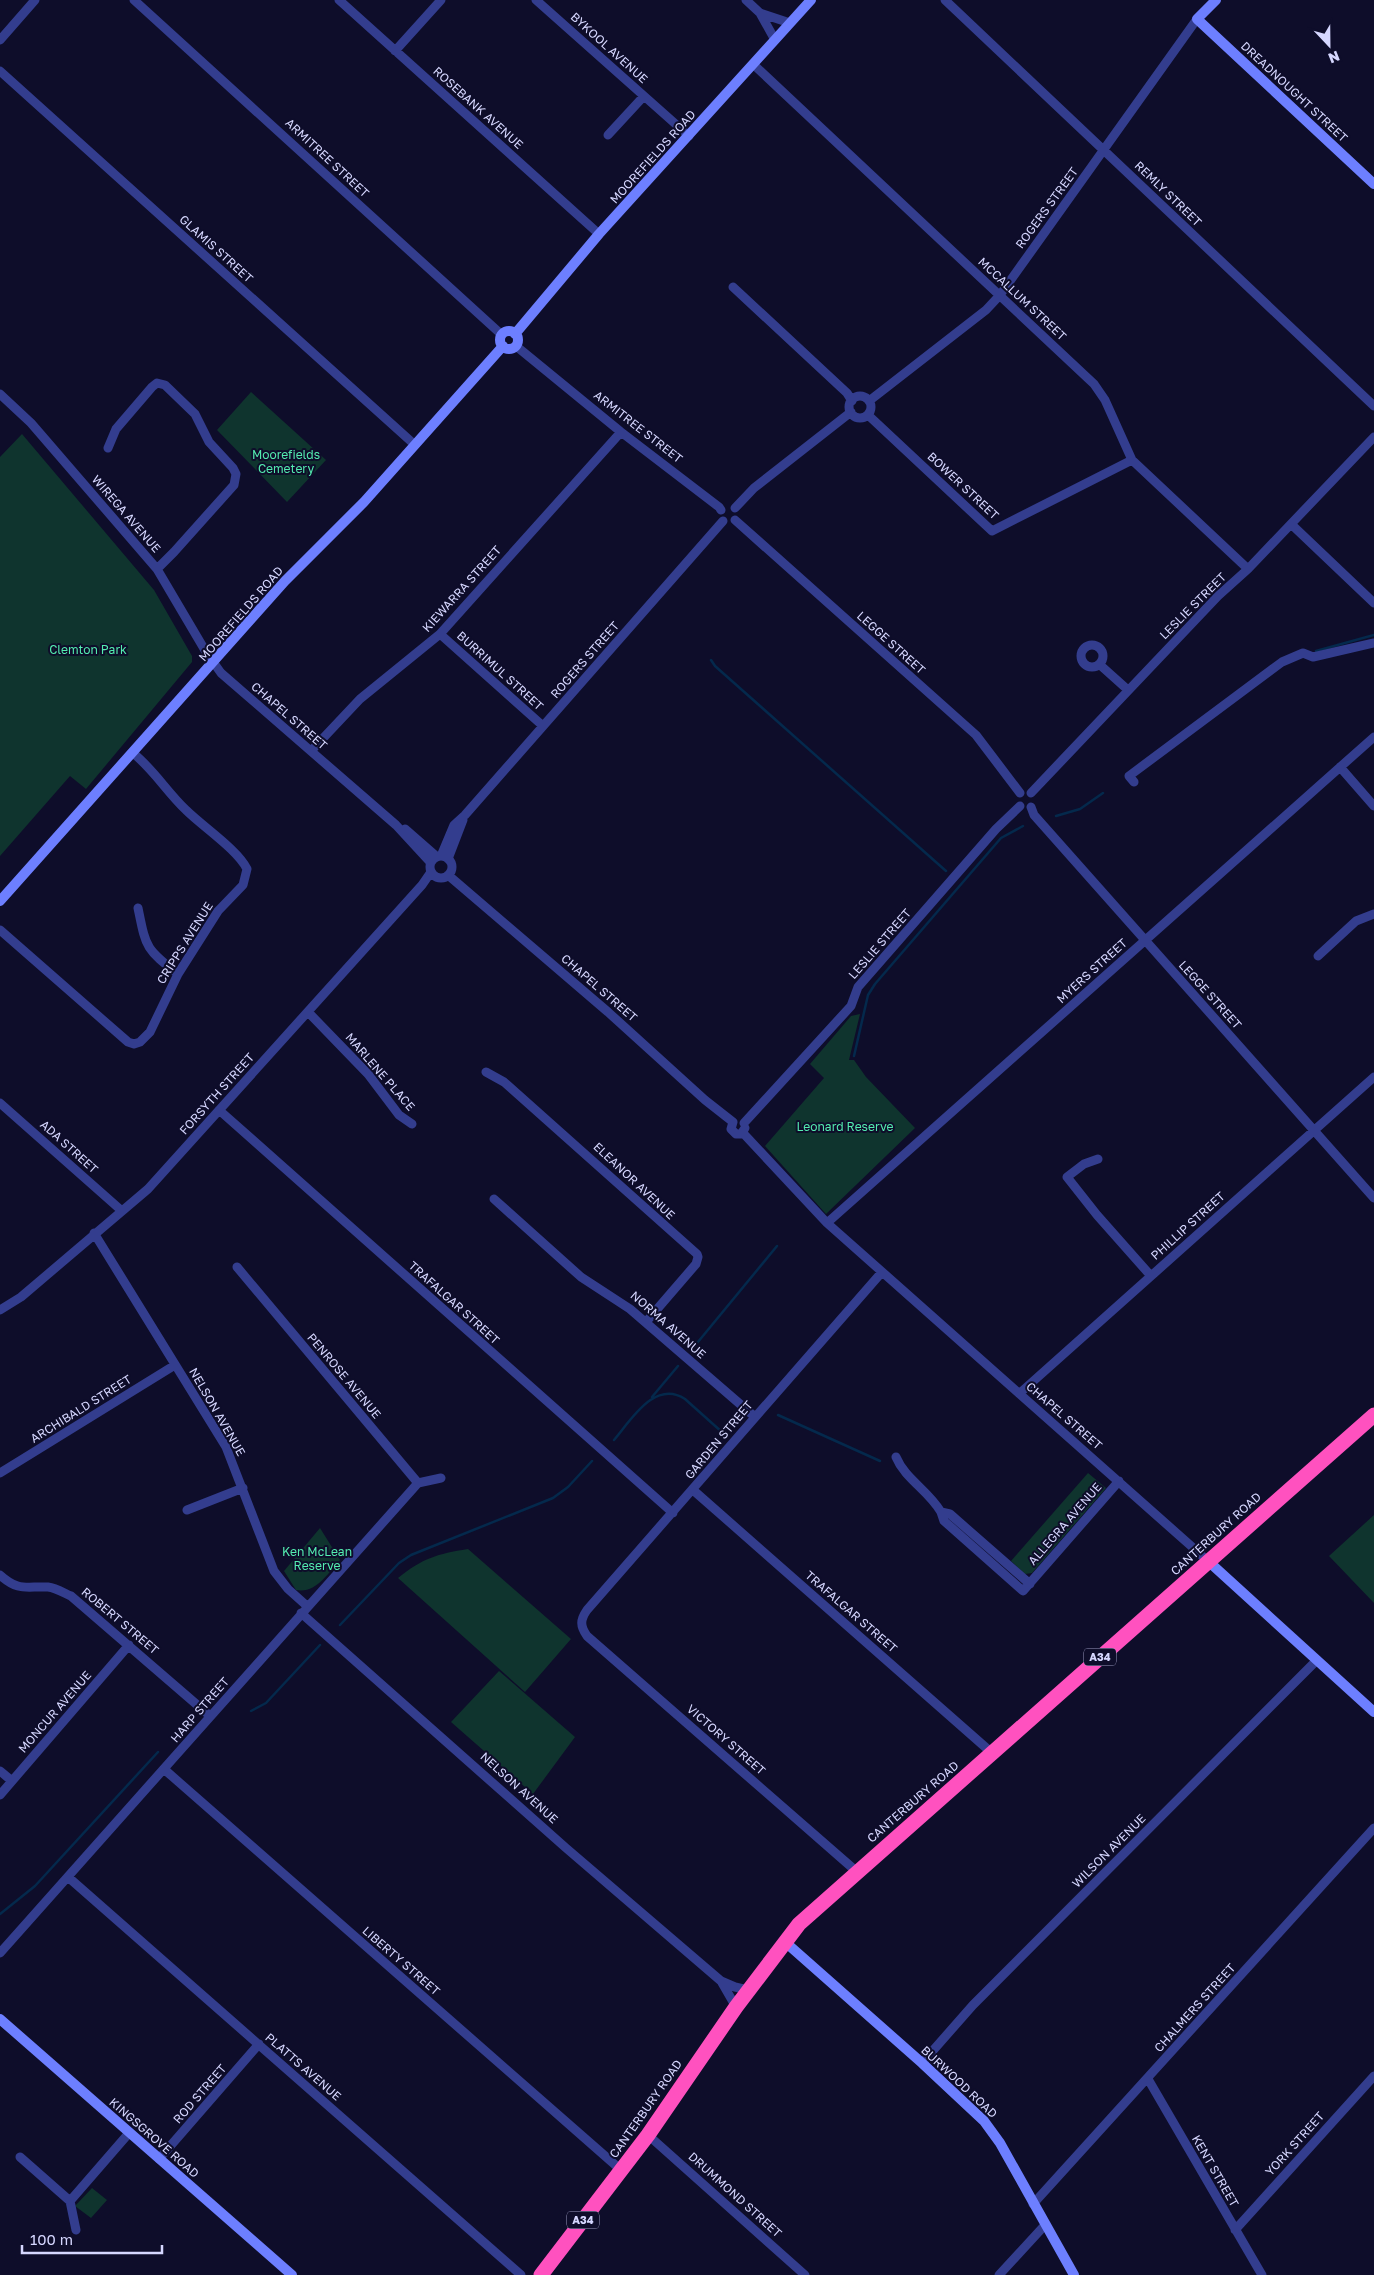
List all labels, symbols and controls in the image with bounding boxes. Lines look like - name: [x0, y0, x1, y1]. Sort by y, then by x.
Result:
- street label: BYKOOL AVENUE: [568, 9, 651, 86]
- north arrow: [1304, 20, 1354, 70]
- street label: DREADNOUGHT STREET: [1238, 39, 1350, 145]
- street label: ROSEBANK AVENUE: [430, 63, 526, 152]
- street label: MOOREFIELDS ROAD: [607, 107, 699, 207]
- street label: ARMITREE STREET: [282, 115, 373, 201]
- street label: REMLY STREET: [1132, 158, 1205, 230]
- street label: ROGERS STREET: [1012, 164, 1082, 251]
- street label: GLAMIS STREET: [176, 212, 257, 286]
- street label: MCCALLUM STREET: [975, 254, 1070, 344]
- street label: ARMITREE STREET: [591, 387, 686, 466]
- park label: Moorefields Cemetery: [252, 447, 320, 476]
- street label: BOWER STREET: [925, 449, 1003, 523]
- street label: WIREGA AVENUE: [89, 472, 164, 555]
- street label: KIEWARRA STREET: [419, 542, 505, 635]
- street label: MOOREFIELDS ROAD: [195, 563, 286, 664]
- street label: LESLIE STREET: [1156, 569, 1229, 642]
- street label: LEGGE STREET: [854, 608, 929, 678]
- street label: ROGERS STREET: [547, 618, 622, 701]
- street label: BURRIMUL STREET: [454, 628, 547, 714]
- park label: Clemton Park: [49, 642, 127, 657]
- street label: CHAPEL STREET: [248, 679, 331, 753]
- street label: CRIPPS AVENUE: [153, 899, 216, 987]
- street label: LESLIE STREET: [845, 905, 915, 982]
- street label: MYERS STREET: [1053, 935, 1130, 1006]
- street label: CHAPEL STREET: [558, 951, 641, 1025]
- street label: LEGGE STREET: [1176, 957, 1245, 1032]
- street label: MARLENE PLACE: [342, 1030, 418, 1114]
- street label: FORSYTH STREET: [176, 1049, 258, 1138]
- street label: ADA STREET: [37, 1117, 102, 1177]
- park label: Leonard Reserve: [797, 1119, 893, 1134]
- street label: ELEANOR AVENUE: [590, 1139, 678, 1222]
- street label: PHILLIP STREET: [1148, 1188, 1228, 1263]
- street label: TRAFALGAR STREET: [406, 1258, 503, 1348]
- street label: NORMA AVENUE: [628, 1288, 709, 1361]
- street label: PENROSE AVENUE: [304, 1330, 384, 1421]
- street label: NELSON AVENUE: [186, 1365, 249, 1458]
- street label: ARCHIBALD STREET: [27, 1371, 135, 1446]
- street label: CHAPEL STREET: [1023, 1379, 1106, 1453]
- street label: GARDEN STREET: [681, 1397, 756, 1482]
- street label: ALLEGRA AVENUE: [1025, 1479, 1104, 1568]
- street label: CANTERBURY ROAD: [1167, 1489, 1264, 1578]
- park label: Ken McLean Reserve: [282, 1544, 352, 1573]
- street label: TRAFALGAR STREET: [802, 1568, 901, 1656]
- street label: ROBERT STREET: [79, 1584, 162, 1658]
- road number: A34: [1084, 1648, 1116, 1665]
- street label: MONCUR AVENUE: [15, 1668, 94, 1756]
- street label: HARP STREET: [167, 1674, 232, 1745]
- street label: VICTORY STREET: [684, 1701, 769, 1778]
- street label: NELSON AVENUE: [477, 1749, 561, 1826]
- street label: CANTERBURY ROAD: [864, 1758, 962, 1846]
- street label: WILSON AVENUE: [1069, 1811, 1149, 1891]
- street label: LIBERTY STREET: [359, 1923, 444, 1999]
- street label: CHALMERS STREET: [1151, 1960, 1239, 2055]
- street label: PLATTS AVENUE: [262, 2030, 344, 2104]
- street label: BURWOOD ROAD: [918, 2042, 1001, 2121]
- street label: CANTERBURY ROAD: [606, 2057, 685, 2161]
- street label: ROD STREET: [170, 2060, 230, 2126]
- street label: KINGSGROVE ROAD: [106, 2095, 202, 2181]
- street label: YORK STREET: [1262, 2108, 1328, 2179]
- street label: KENT STREET: [1189, 2132, 1242, 2210]
- street label: DRUMMOND STREET: [686, 2149, 786, 2241]
- road number: A34: [567, 2212, 599, 2228]
- scale bar: [22, 2222, 162, 2254]
- text: 100 m: [30, 2230, 73, 2248]

